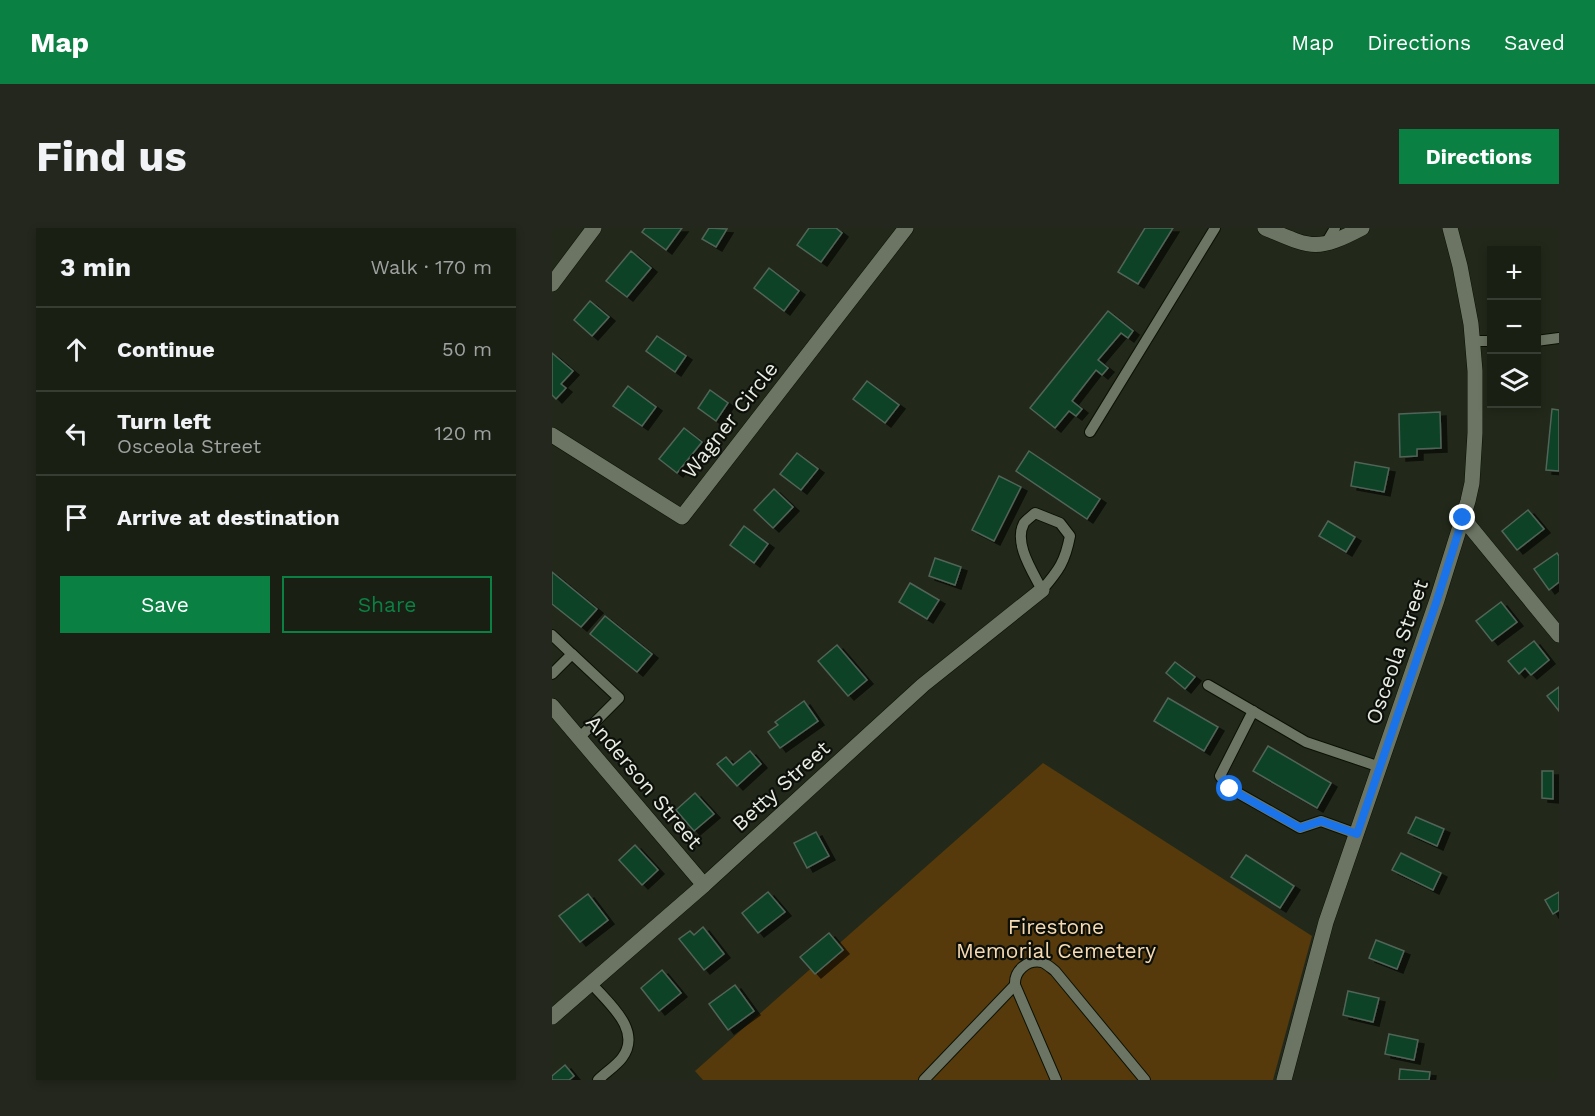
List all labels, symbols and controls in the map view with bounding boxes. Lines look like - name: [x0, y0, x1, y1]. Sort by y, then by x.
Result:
- text: Map: [30, 26, 89, 59]
- text: Map: [1291, 30, 1334, 55]
- text: Directions: [1367, 30, 1471, 55]
- text: Saved: [1504, 30, 1565, 55]
- button: Directions: [1399, 129, 1559, 184]
- text: Find us: [36, 132, 187, 181]
- map controls: [1487, 246, 1541, 408]
- button: +: [1487, 246, 1541, 300]
- text: 3 min: [60, 252, 131, 282]
- text: Walk · 170 m: [371, 255, 492, 279]
- button: −: [1487, 300, 1541, 354]
- icon: ahead: [60, 333, 93, 366]
- text: Continue: [117, 337, 215, 362]
- text: 50 m: [442, 337, 492, 361]
- button: layers: [1487, 354, 1541, 408]
- street label: Wagner Circle: [676, 356, 783, 483]
- text: Turn left: [117, 409, 211, 434]
- icon: left: [60, 417, 93, 450]
- text: 120 m: [434, 421, 492, 445]
- text: Osceola Street: [117, 434, 261, 458]
- icon: arrive: [60, 501, 93, 534]
- route end: [1449, 504, 1475, 530]
- text: Arrive at destination: [117, 505, 340, 530]
- button: Save: [60, 576, 270, 633]
- button: Share: [282, 576, 492, 633]
- street label: Osceola Street: [1360, 576, 1433, 728]
- street label: Anderson Street: [581, 710, 708, 854]
- street label: Betty Street: [727, 735, 835, 836]
- route start: [1216, 775, 1242, 801]
- park label: Firestone Memorial Cemetery: [956, 914, 1156, 963]

